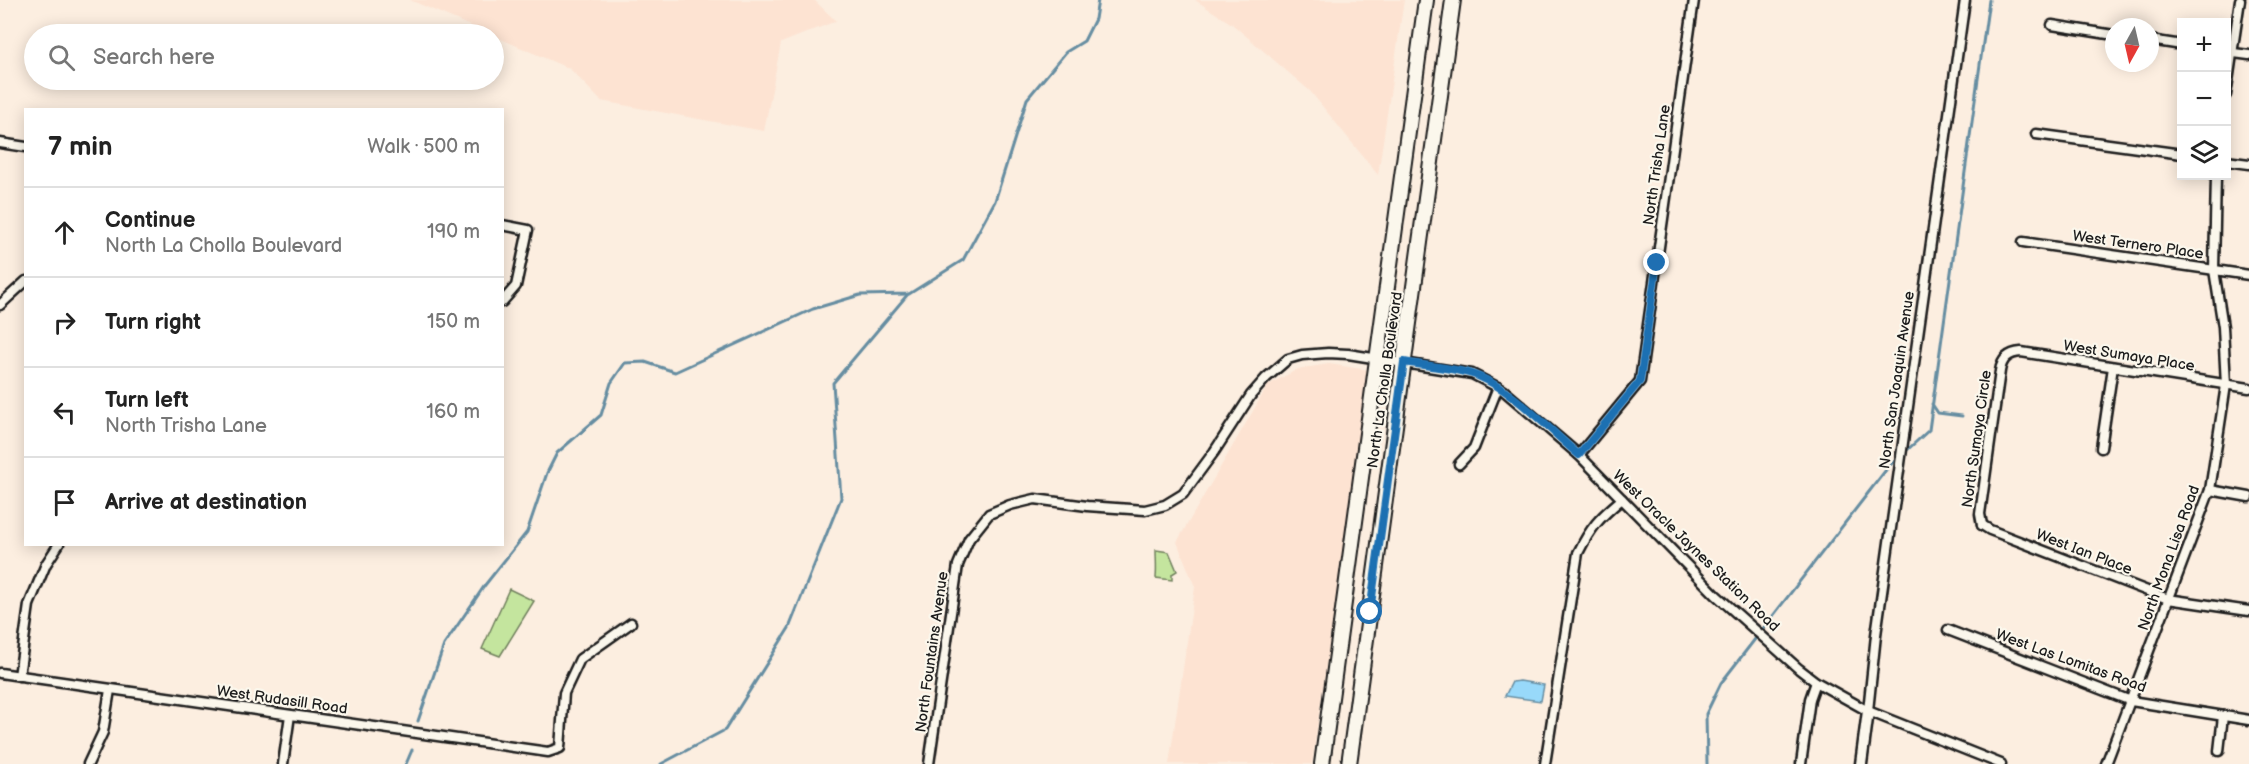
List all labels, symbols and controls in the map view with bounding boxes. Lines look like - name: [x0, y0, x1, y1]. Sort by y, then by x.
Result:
- north arrow: [2105, 18, 2159, 72]
- map controls: [2177, 18, 2231, 180]
- button: +: [2177, 18, 2231, 72]
- search box: [24, 24, 504, 90]
- icon: search: [45, 41, 78, 74]
- text: Search here: [93, 44, 215, 71]
- button: −: [2177, 72, 2231, 126]
- street label: North Trisha Lane: [1639, 103, 1675, 226]
- button: layers: [2177, 126, 2231, 180]
- text: 7 min: [48, 132, 112, 163]
- text: Walk · 500 m: [367, 135, 480, 159]
- text: Continue: [105, 207, 195, 234]
- icon: ahead: [48, 216, 81, 249]
- text: 190 m: [427, 220, 480, 244]
- street label: West Ternero Place: [2071, 226, 2205, 264]
- text: North La Cholla Boulevard: [105, 234, 342, 258]
- route end: [1643, 249, 1669, 275]
- street label: North San Joaquin Avenue: [1875, 290, 1919, 470]
- street label: North La Cholla Boulevard: [1363, 291, 1407, 469]
- icon: right: [48, 306, 81, 339]
- text: Turn right: [105, 309, 201, 336]
- text: 150 m: [427, 310, 480, 334]
- street label: West Sumaya Place: [2062, 336, 2196, 376]
- street label: North Sumaya Circle: [1958, 369, 1996, 509]
- text: Turn left: [105, 387, 189, 414]
- icon: left: [48, 396, 81, 429]
- text: 160 m: [426, 400, 480, 424]
- text: North Trisha Lane: [105, 414, 267, 438]
- street label: West Oracle Jaynes Station Road: [1609, 466, 1783, 636]
- street label: North Mona Lisa Road: [2134, 483, 2204, 633]
- icon: arrive: [48, 486, 81, 519]
- text: Arrive at destination: [105, 489, 307, 516]
- street label: West Ian Place: [2033, 525, 2135, 579]
- street label: North Fountains Avenue: [911, 570, 953, 734]
- route start: [1356, 598, 1382, 624]
- street label: West Las Lomitas Road: [1993, 625, 2149, 697]
- street label: West Rudasill Road: [215, 681, 349, 719]

